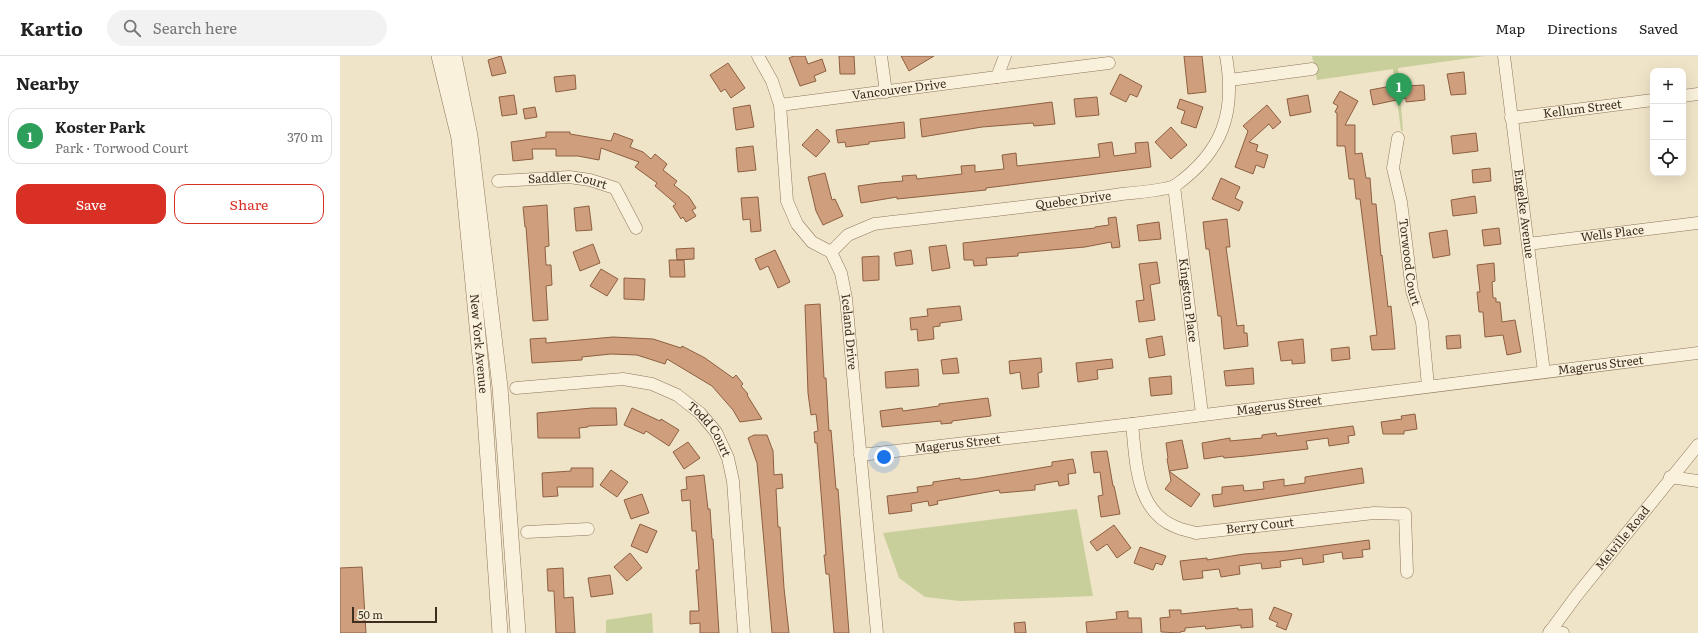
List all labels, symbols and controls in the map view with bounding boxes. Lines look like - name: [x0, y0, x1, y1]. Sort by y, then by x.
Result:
- search box: [107, 10, 387, 46]
- text: Kartio: [20, 14, 83, 42]
- text: Search here: [153, 16, 237, 39]
- icon: search: [121, 17, 143, 39]
- text: Map: [1495, 18, 1525, 38]
- text: Directions: [1547, 18, 1617, 38]
- text: Saved: [1639, 18, 1678, 38]
- map controls: [1650, 68, 1686, 176]
- button: +: [1650, 68, 1686, 104]
- text: Nearby: [16, 70, 79, 95]
- pin: 1: [1386, 73, 1412, 106]
- street label: Vancouver Drive: [851, 74, 947, 104]
- street label: Kellum Street: [1542, 94, 1623, 122]
- button: −: [1650, 104, 1686, 140]
- text: Koster Park: [55, 115, 145, 138]
- text: 1: [27, 127, 33, 146]
- text: 370 m: [287, 127, 323, 146]
- text: Park · Torwood Court: [55, 138, 188, 157]
- button: locate: [1650, 140, 1686, 176]
- street label: Saddler Court: [528, 167, 610, 193]
- street label: Engelke Avenue: [1510, 168, 1540, 259]
- button: Save: [16, 184, 166, 224]
- button: Share: [174, 184, 324, 224]
- street label: Quebec Drive: [1034, 186, 1112, 213]
- street label: Torwood Court: [1395, 217, 1426, 308]
- street label: Wells Place: [1579, 220, 1645, 245]
- street label: Kingston Place: [1175, 257, 1203, 343]
- street label: Iceland Drive: [837, 292, 863, 371]
- street label: New York Avenue: [466, 293, 493, 394]
- street label: Magerus Street: [1556, 350, 1645, 379]
- street label: Magerus Street: [1235, 390, 1323, 419]
- street label: Todd Court: [684, 396, 736, 460]
- street label: Magerus Street: [913, 429, 1001, 457]
- your location: [874, 447, 894, 467]
- street label: Melville Road: [1590, 501, 1654, 574]
- street label: Berry Court: [1225, 512, 1295, 538]
- scale bar: [352, 605, 437, 624]
- text: 50 m: [358, 606, 383, 622]

